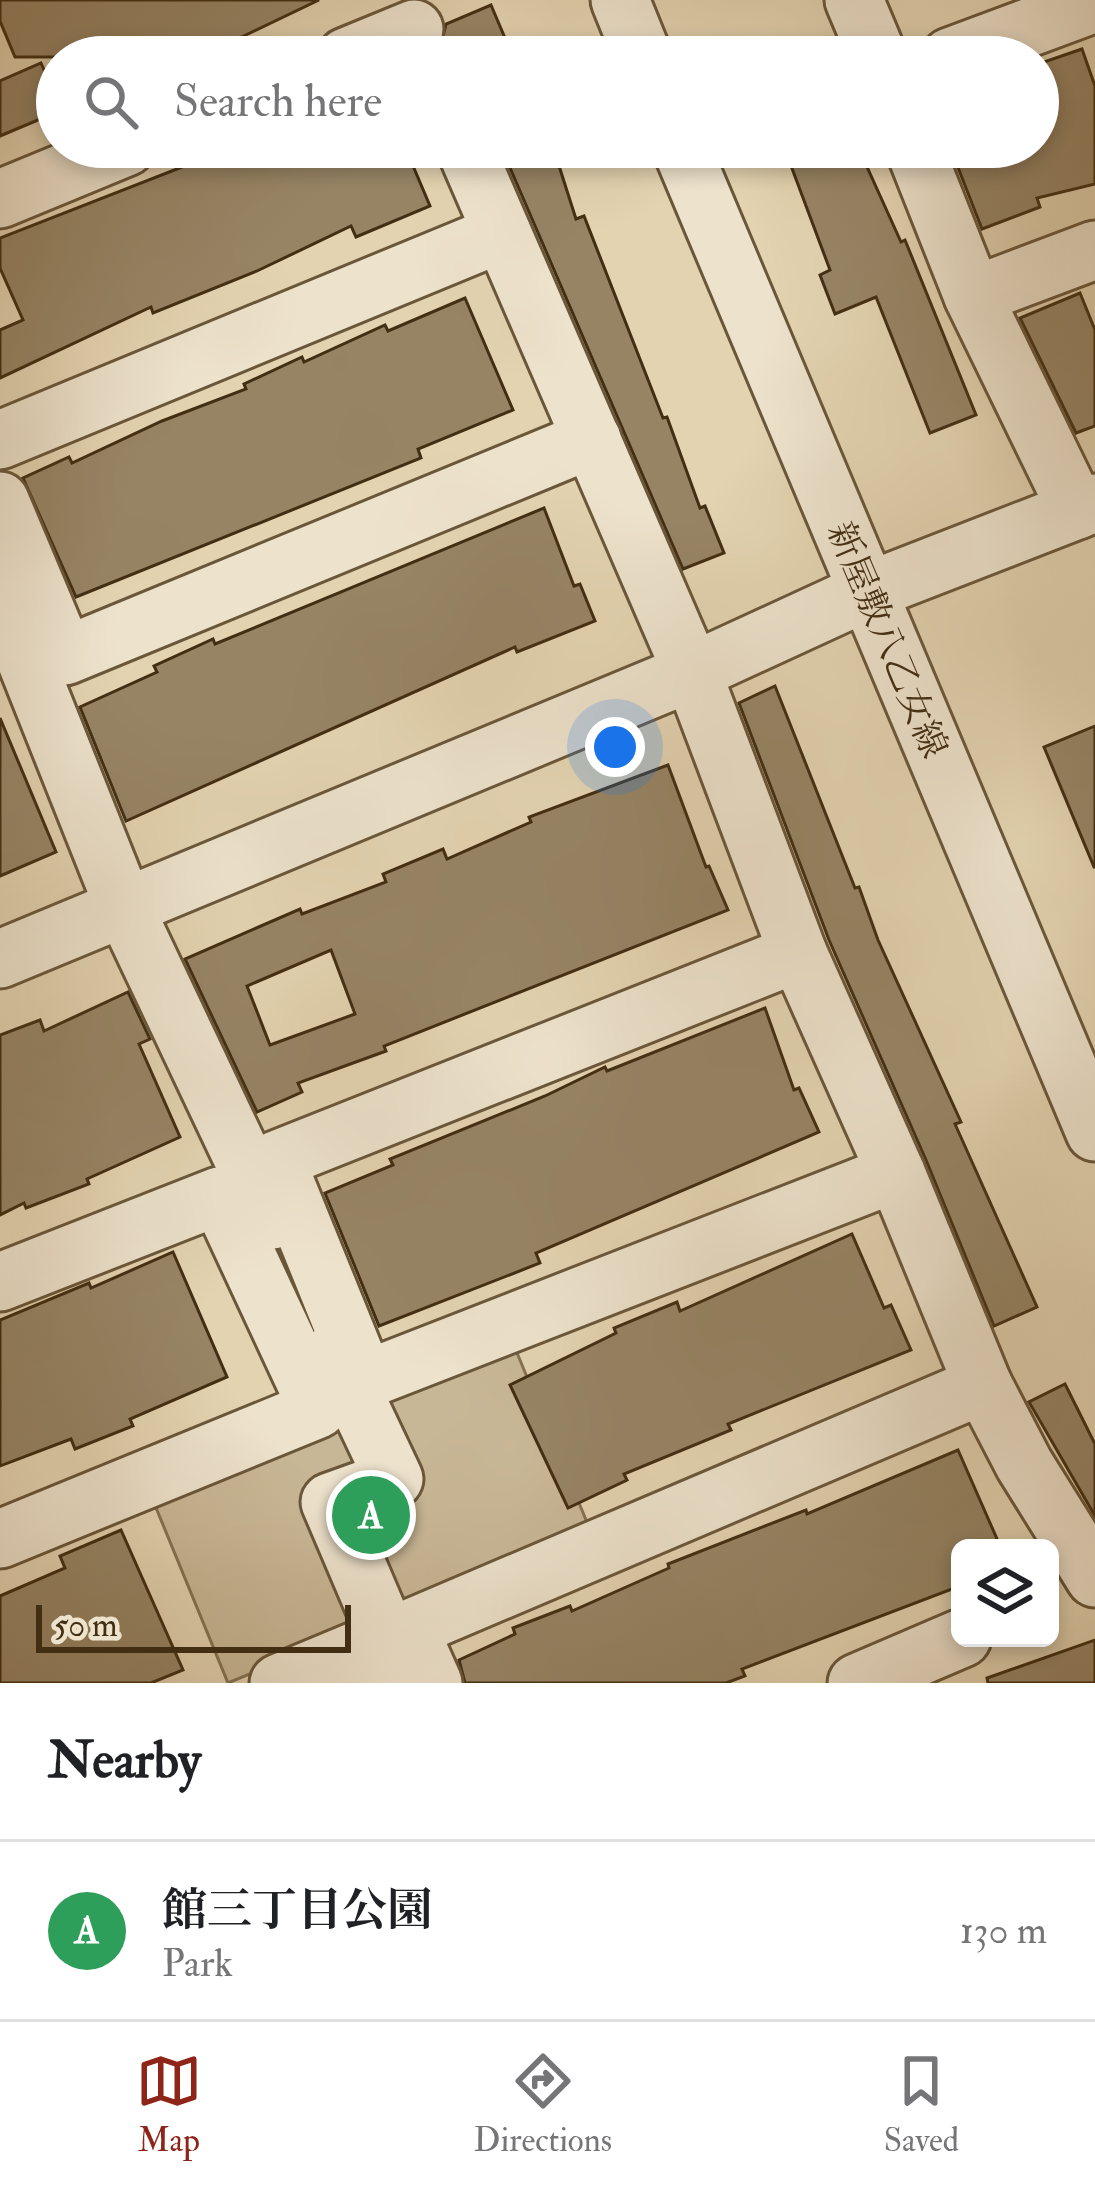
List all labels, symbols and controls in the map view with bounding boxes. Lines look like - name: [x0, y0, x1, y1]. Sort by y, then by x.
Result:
- search box: [36, 36, 1059, 168]
- icon: search: [78, 69, 144, 135]
- text: Search here: [174, 74, 382, 130]
- street label: 新屋敷八乙女線: [817, 515, 957, 765]
- your location: [585, 717, 645, 777]
- pin: A: [332, 1470, 410, 1560]
- map controls: [951, 1539, 1059, 1647]
- button: layers: [951, 1539, 1059, 1647]
- scale bar: [36, 1599, 351, 1652]
- text: 50 m: [54, 1605, 118, 1646]
- text: Nearby: [48, 1729, 201, 1793]
- text: 館三丁目公園: [162, 1883, 432, 1939]
- text: A: [75, 1906, 99, 1955]
- text: 130 m: [960, 1906, 1047, 1955]
- text: Park: [162, 1939, 233, 1988]
- tab: Map: [136, 2048, 202, 2161]
- tab: Directions: [474, 2048, 612, 2161]
- tab: Saved: [884, 2048, 959, 2161]

